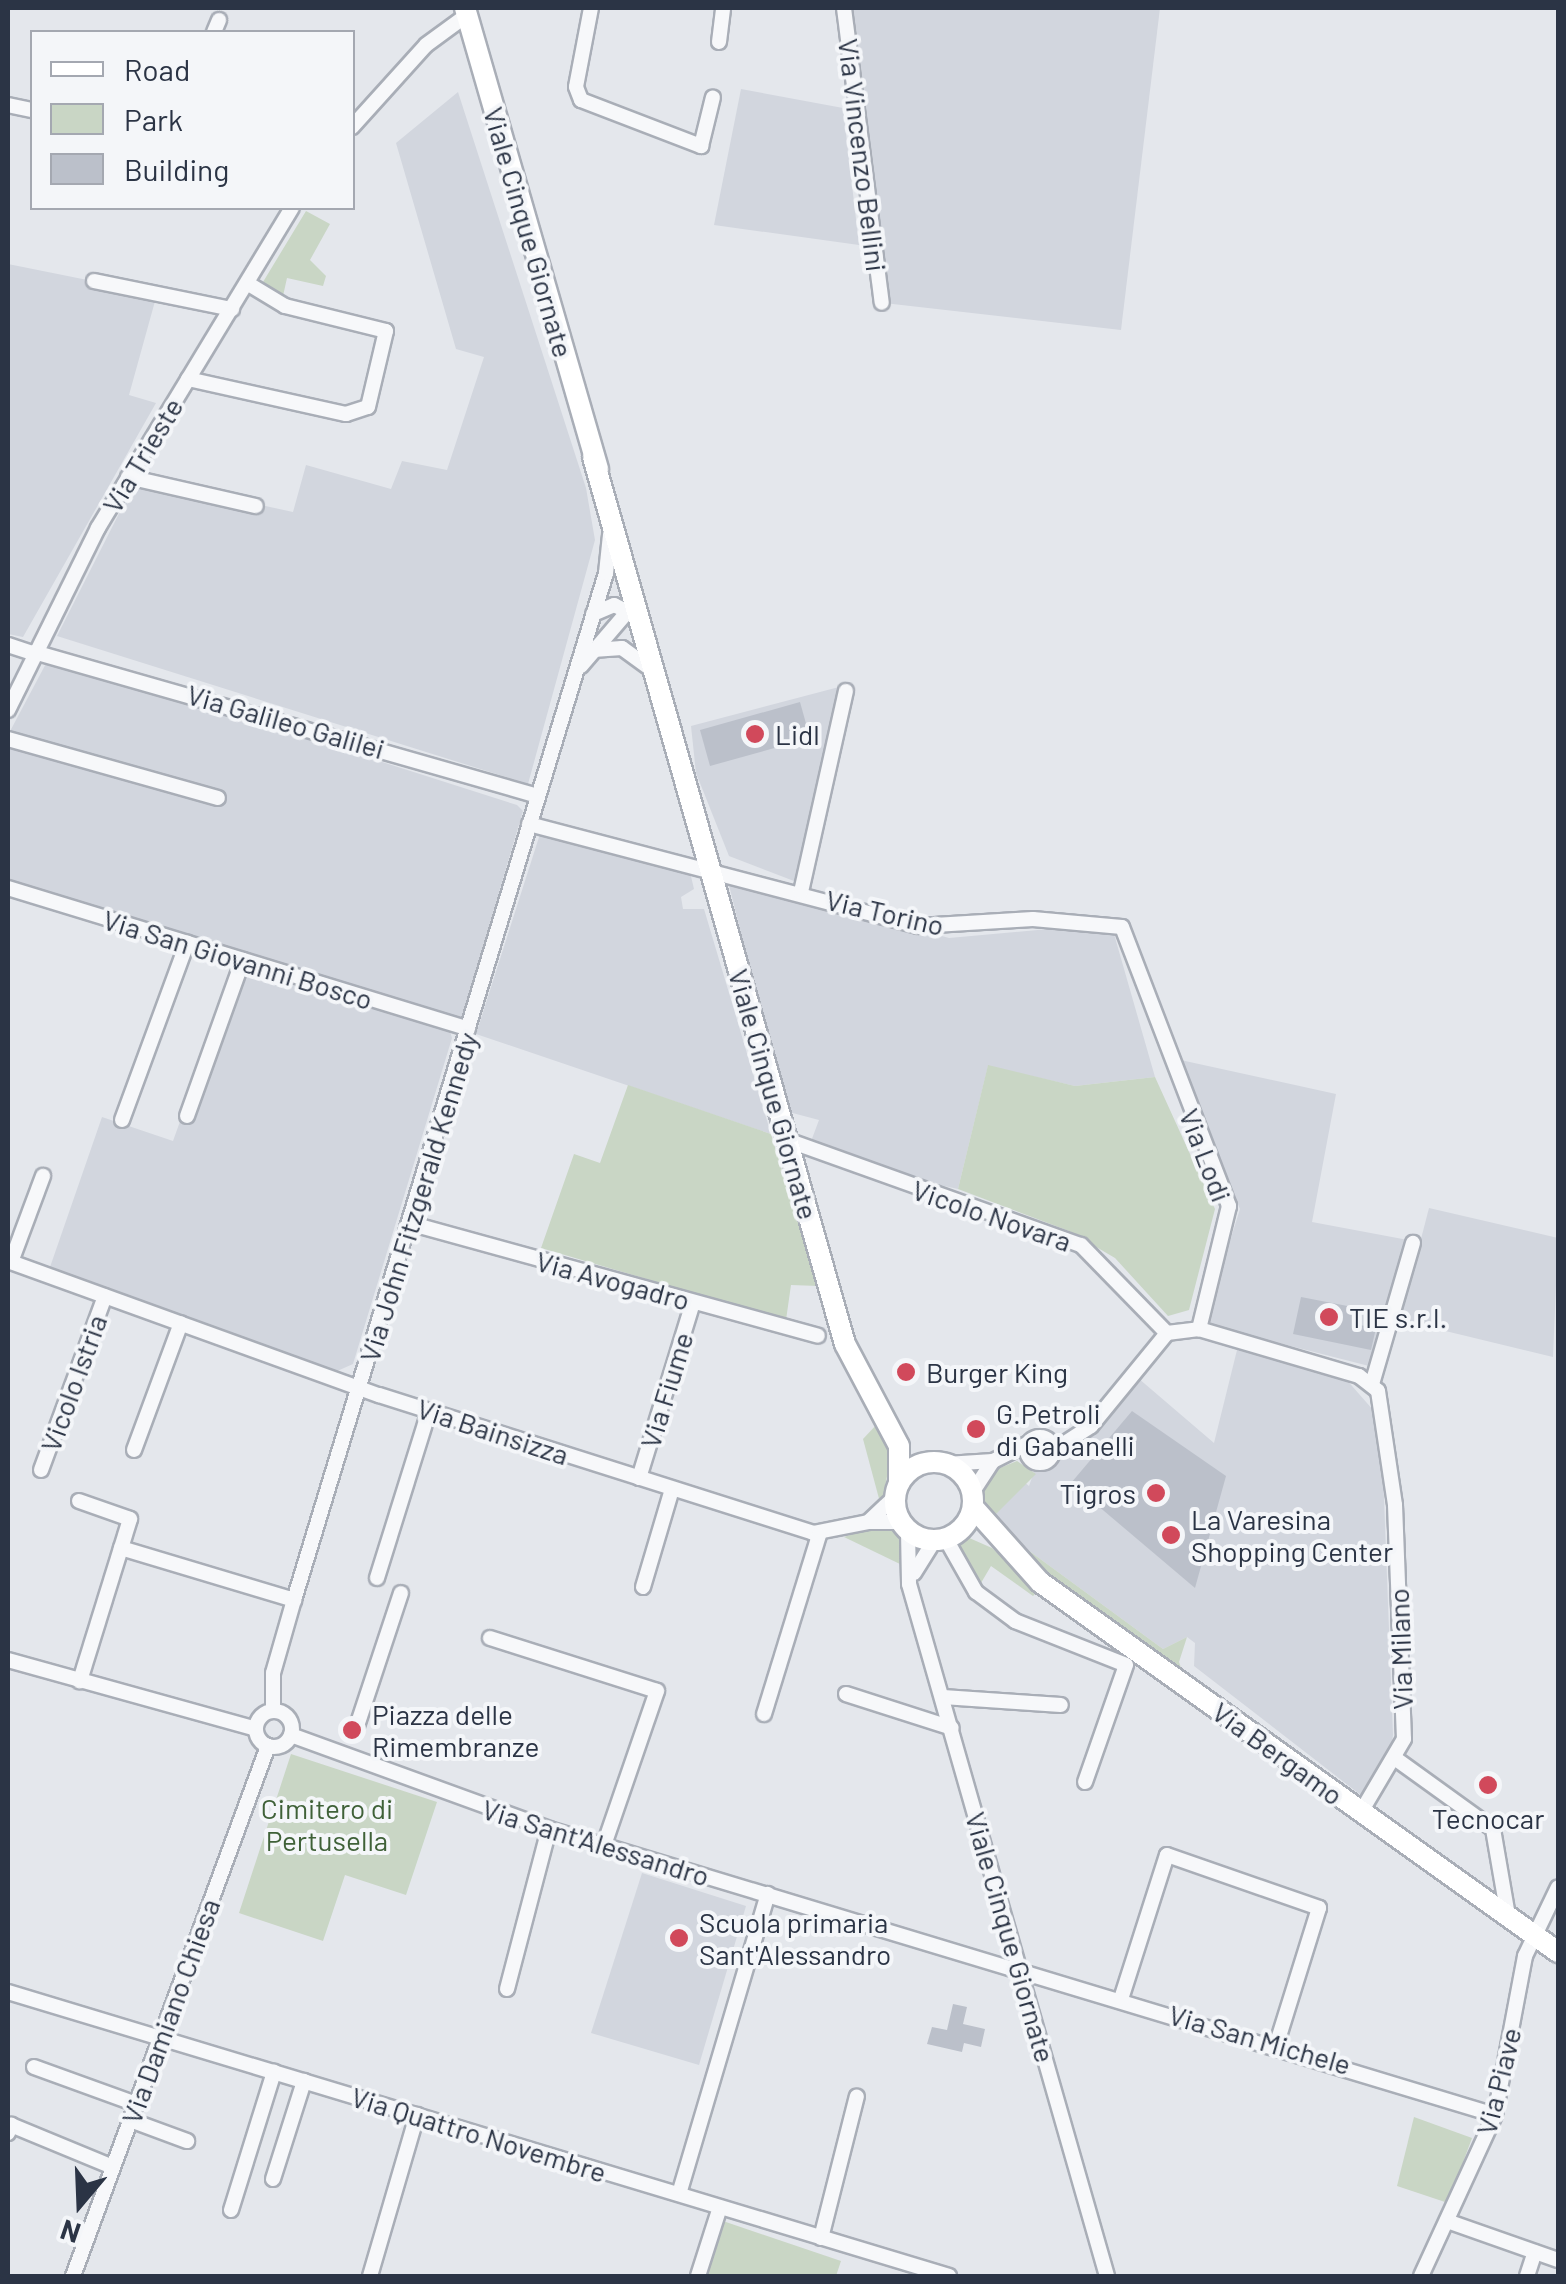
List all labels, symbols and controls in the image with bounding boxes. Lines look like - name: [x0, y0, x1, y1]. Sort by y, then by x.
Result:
- legend: [30, 30, 355, 210]
- street label: Via Vincenzo Bellini: [832, 37, 894, 273]
- text: Road: [124, 51, 190, 87]
- text: Park: [124, 101, 183, 137]
- street label: Viale Cinque Giornate: [477, 103, 581, 361]
- text: Building: [124, 151, 229, 187]
- street label: Via Trieste: [95, 391, 189, 519]
- street label: Via Galileo Galilei: [183, 677, 389, 765]
- place label: Lidl: [775, 717, 820, 751]
- marker: Lidl: [744, 723, 766, 745]
- street label: Via Torino: [823, 882, 947, 942]
- street label: Via San Giovanni Bosco: [99, 902, 377, 1016]
- street label: Viale Cinque Giornate: [722, 965, 826, 1223]
- street label: Via John Fitzgerald Kennedy: [352, 1028, 484, 1366]
- street label: Via Lodi: [1173, 1104, 1239, 1206]
- street label: Vicolo Novara: [908, 1172, 1076, 1258]
- street label: Via Avogadro: [532, 1243, 694, 1317]
- place label: TIE s.r.l.: [1349, 1300, 1447, 1334]
- marker: TIE s.r.l.: [1318, 1306, 1340, 1328]
- street label: Vicolo Istria: [33, 1310, 113, 1456]
- street label: Via Fiume: [632, 1328, 700, 1452]
- place label: Burger King: [926, 1355, 1068, 1389]
- marker: Burger King: [895, 1361, 917, 1383]
- street label: Via Bainsizza: [413, 1391, 573, 1471]
- place label: G.Petroli di Gabanelli: [996, 1396, 1135, 1462]
- marker: G.Petroli di Gabanelli: [965, 1418, 987, 1440]
- place label: Tigros: [1060, 1476, 1136, 1510]
- marker: Tigros: [1145, 1482, 1167, 1504]
- place label: La Varesina Shopping Center: [1191, 1502, 1393, 1568]
- marker: La Varesina Shopping Center: [1160, 1524, 1182, 1546]
- street label: Via Milano: [1381, 1588, 1419, 1710]
- street label: Via Bergamo: [1206, 1694, 1350, 1812]
- place label: Piazza delle Rimembranze: [372, 1697, 539, 1763]
- marker: Piazza delle Rimembranze: [341, 1719, 363, 1741]
- marker: Tecnocar: [1477, 1774, 1499, 1796]
- park label: Cimitero di Pertusella: [261, 1791, 393, 1857]
- street label: Via Sant'Alessandro: [478, 1791, 714, 1893]
- place label: Tecnocar: [1432, 1801, 1544, 1835]
- street label: Viale Cinque Giornate: [959, 1808, 1063, 2066]
- street label: Via Damiano Chiesa: [114, 1894, 226, 2128]
- place label: Scuola primaria Sant'Alessandro: [699, 1905, 891, 1971]
- marker: Scuola primaria Sant'Alessandro: [668, 1927, 690, 1949]
- street label: Via San Michele: [1165, 1997, 1355, 2081]
- street label: Via Piave: [1468, 2024, 1528, 2138]
- street label: Via Quattro Novembre: [347, 2079, 611, 2189]
- north arrow: [30, 2154, 130, 2254]
- text: N: [56, 2213, 85, 2251]

